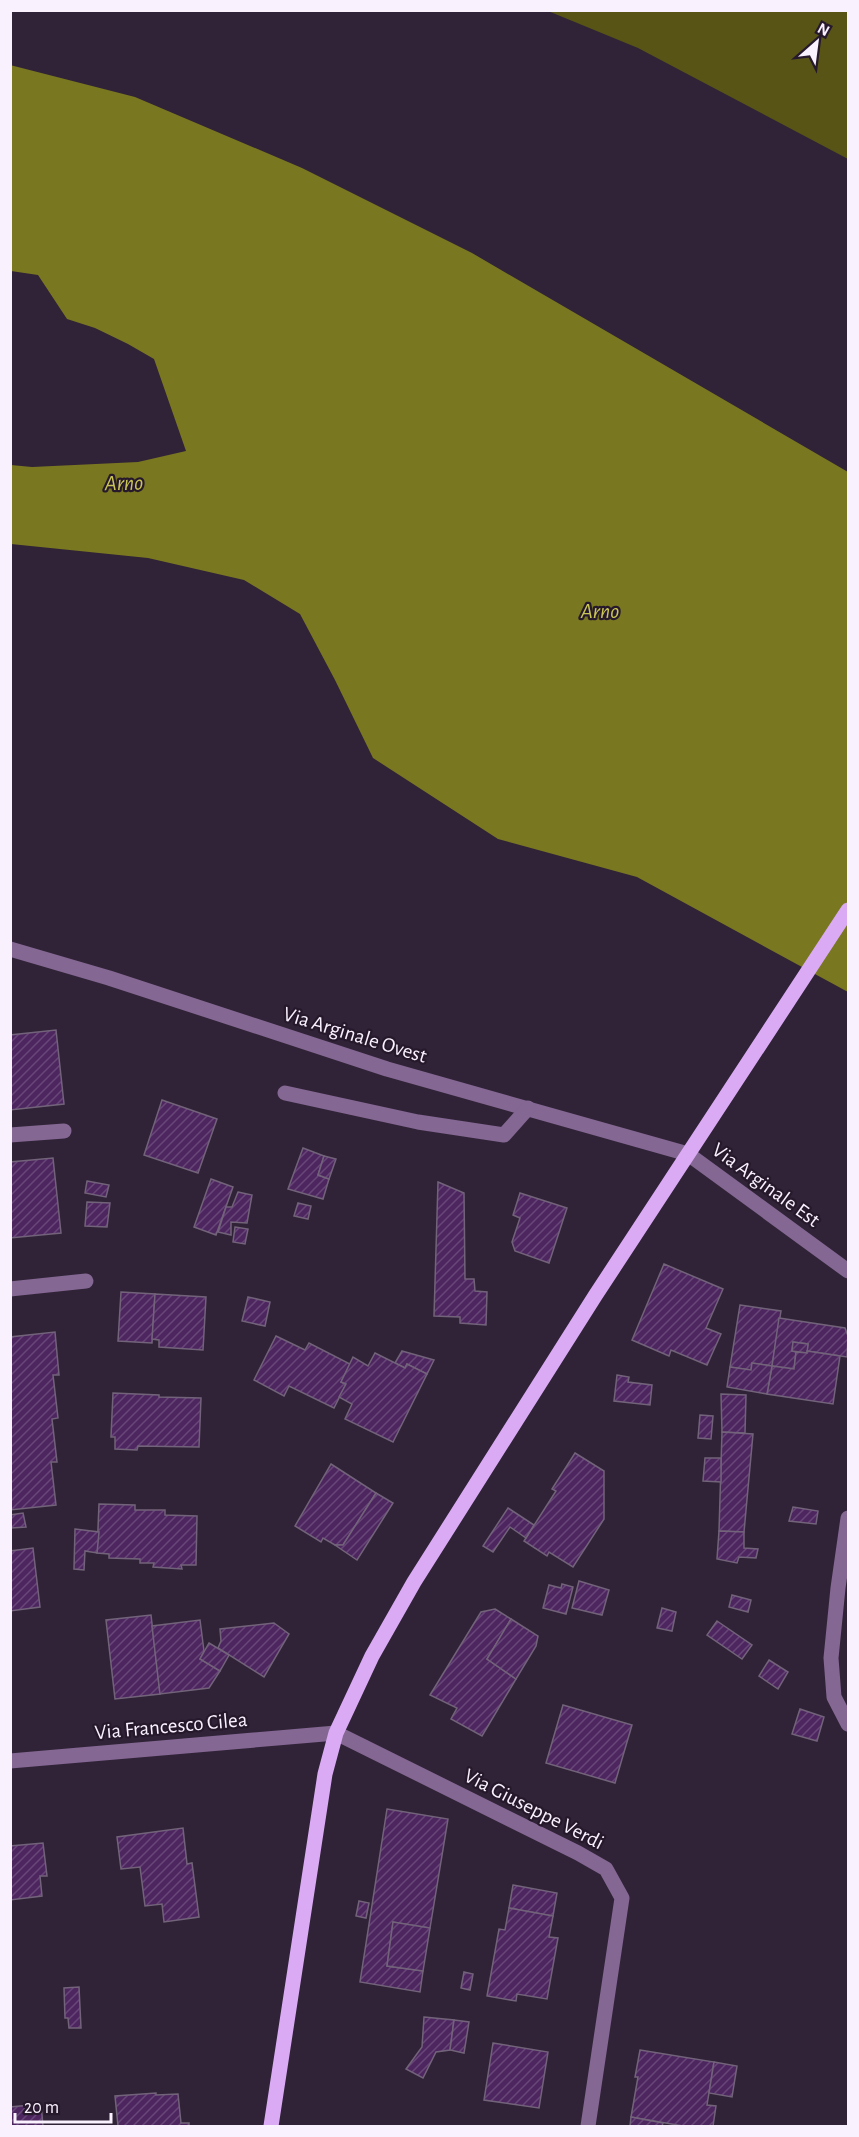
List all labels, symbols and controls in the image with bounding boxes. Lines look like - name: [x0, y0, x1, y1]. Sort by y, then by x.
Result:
- north arrow: [787, 12, 847, 72]
- text: N: [815, 20, 832, 39]
- water label: Arno: [104, 472, 143, 494]
- water label: Arno: [580, 600, 619, 622]
- street label: Via Arginale Ovest: [281, 1003, 430, 1067]
- street label: Via Arginale Est: [708, 1139, 824, 1231]
- street label: Via Francesco Cilea: [94, 1709, 249, 1743]
- street label: Via Giuseppe Verdi: [461, 1765, 607, 1853]
- scale bar: [15, 2086, 111, 2124]
- text: 20 m: [24, 2099, 59, 2117]

